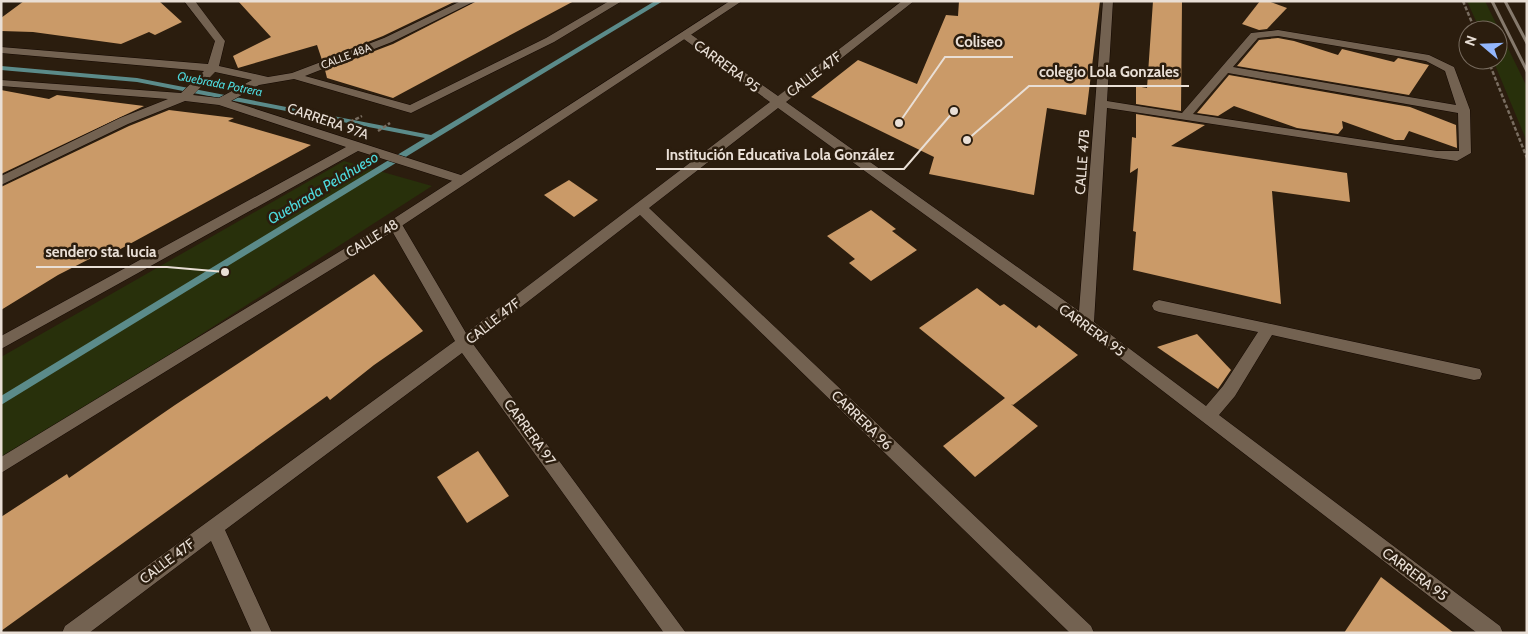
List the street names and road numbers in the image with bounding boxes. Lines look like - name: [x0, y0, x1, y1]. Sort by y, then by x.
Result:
- street label: CARRERA 95: [690, 36, 764, 96]
- street label: CALLE 48A: [319, 40, 373, 72]
- street label: CALLE 47F: [783, 47, 846, 101]
- street label: CARRERA 97A: [285, 99, 372, 143]
- street label: CALLE 47B: [1071, 129, 1093, 195]
- street label: CALLE 48: [342, 215, 402, 261]
- street label: CALLE 47F: [462, 294, 525, 348]
- street label: CARRERA 95: [1055, 300, 1129, 360]
- street label: CARRERA 96: [828, 386, 896, 454]
- street label: CARRERA 97: [500, 396, 560, 468]
- street label: CALLE 47F: [136, 534, 199, 588]
- street label: CARRERA 95: [1379, 543, 1451, 605]

